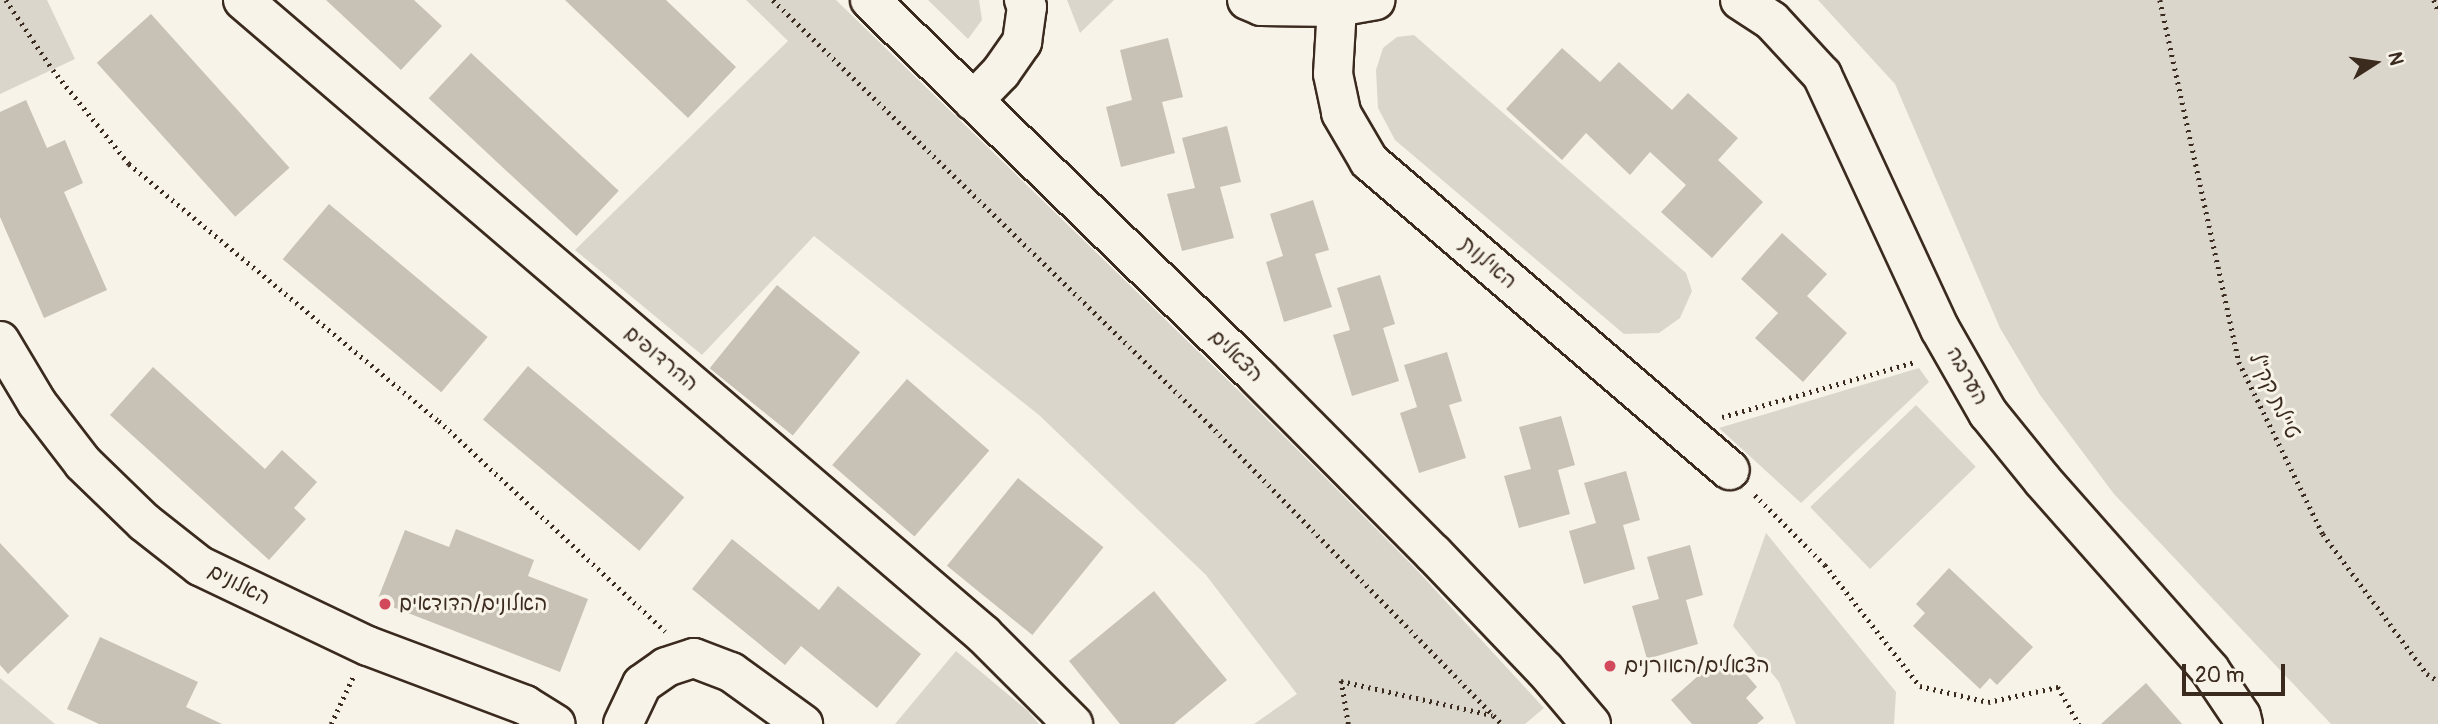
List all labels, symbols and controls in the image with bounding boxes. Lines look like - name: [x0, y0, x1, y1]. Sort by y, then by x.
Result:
- north arrow: [2340, 28, 2410, 98]
- text: N: [2382, 50, 2409, 67]
- street label: האילנות: [1454, 231, 1522, 295]
- street label: ההרדופים: [619, 321, 703, 397]
- street label: הצאלים: [1204, 324, 1268, 388]
- street label: הערבה: [1941, 342, 1993, 410]
- street label: טיילת קק"ל: [2243, 349, 2305, 443]
- street label: האלונים: [204, 559, 274, 611]
- place label: האלונים/הדודאים: [399, 591, 547, 617]
- marker: האלונים/הדודאים: [377, 596, 393, 612]
- scale bar: [2186, 650, 2289, 694]
- place label: הצאלים/האורנים: [1624, 653, 1770, 679]
- marker: הצאלים/האורנים: [1602, 658, 1618, 674]
- text: 20 m: [2195, 662, 2244, 689]

